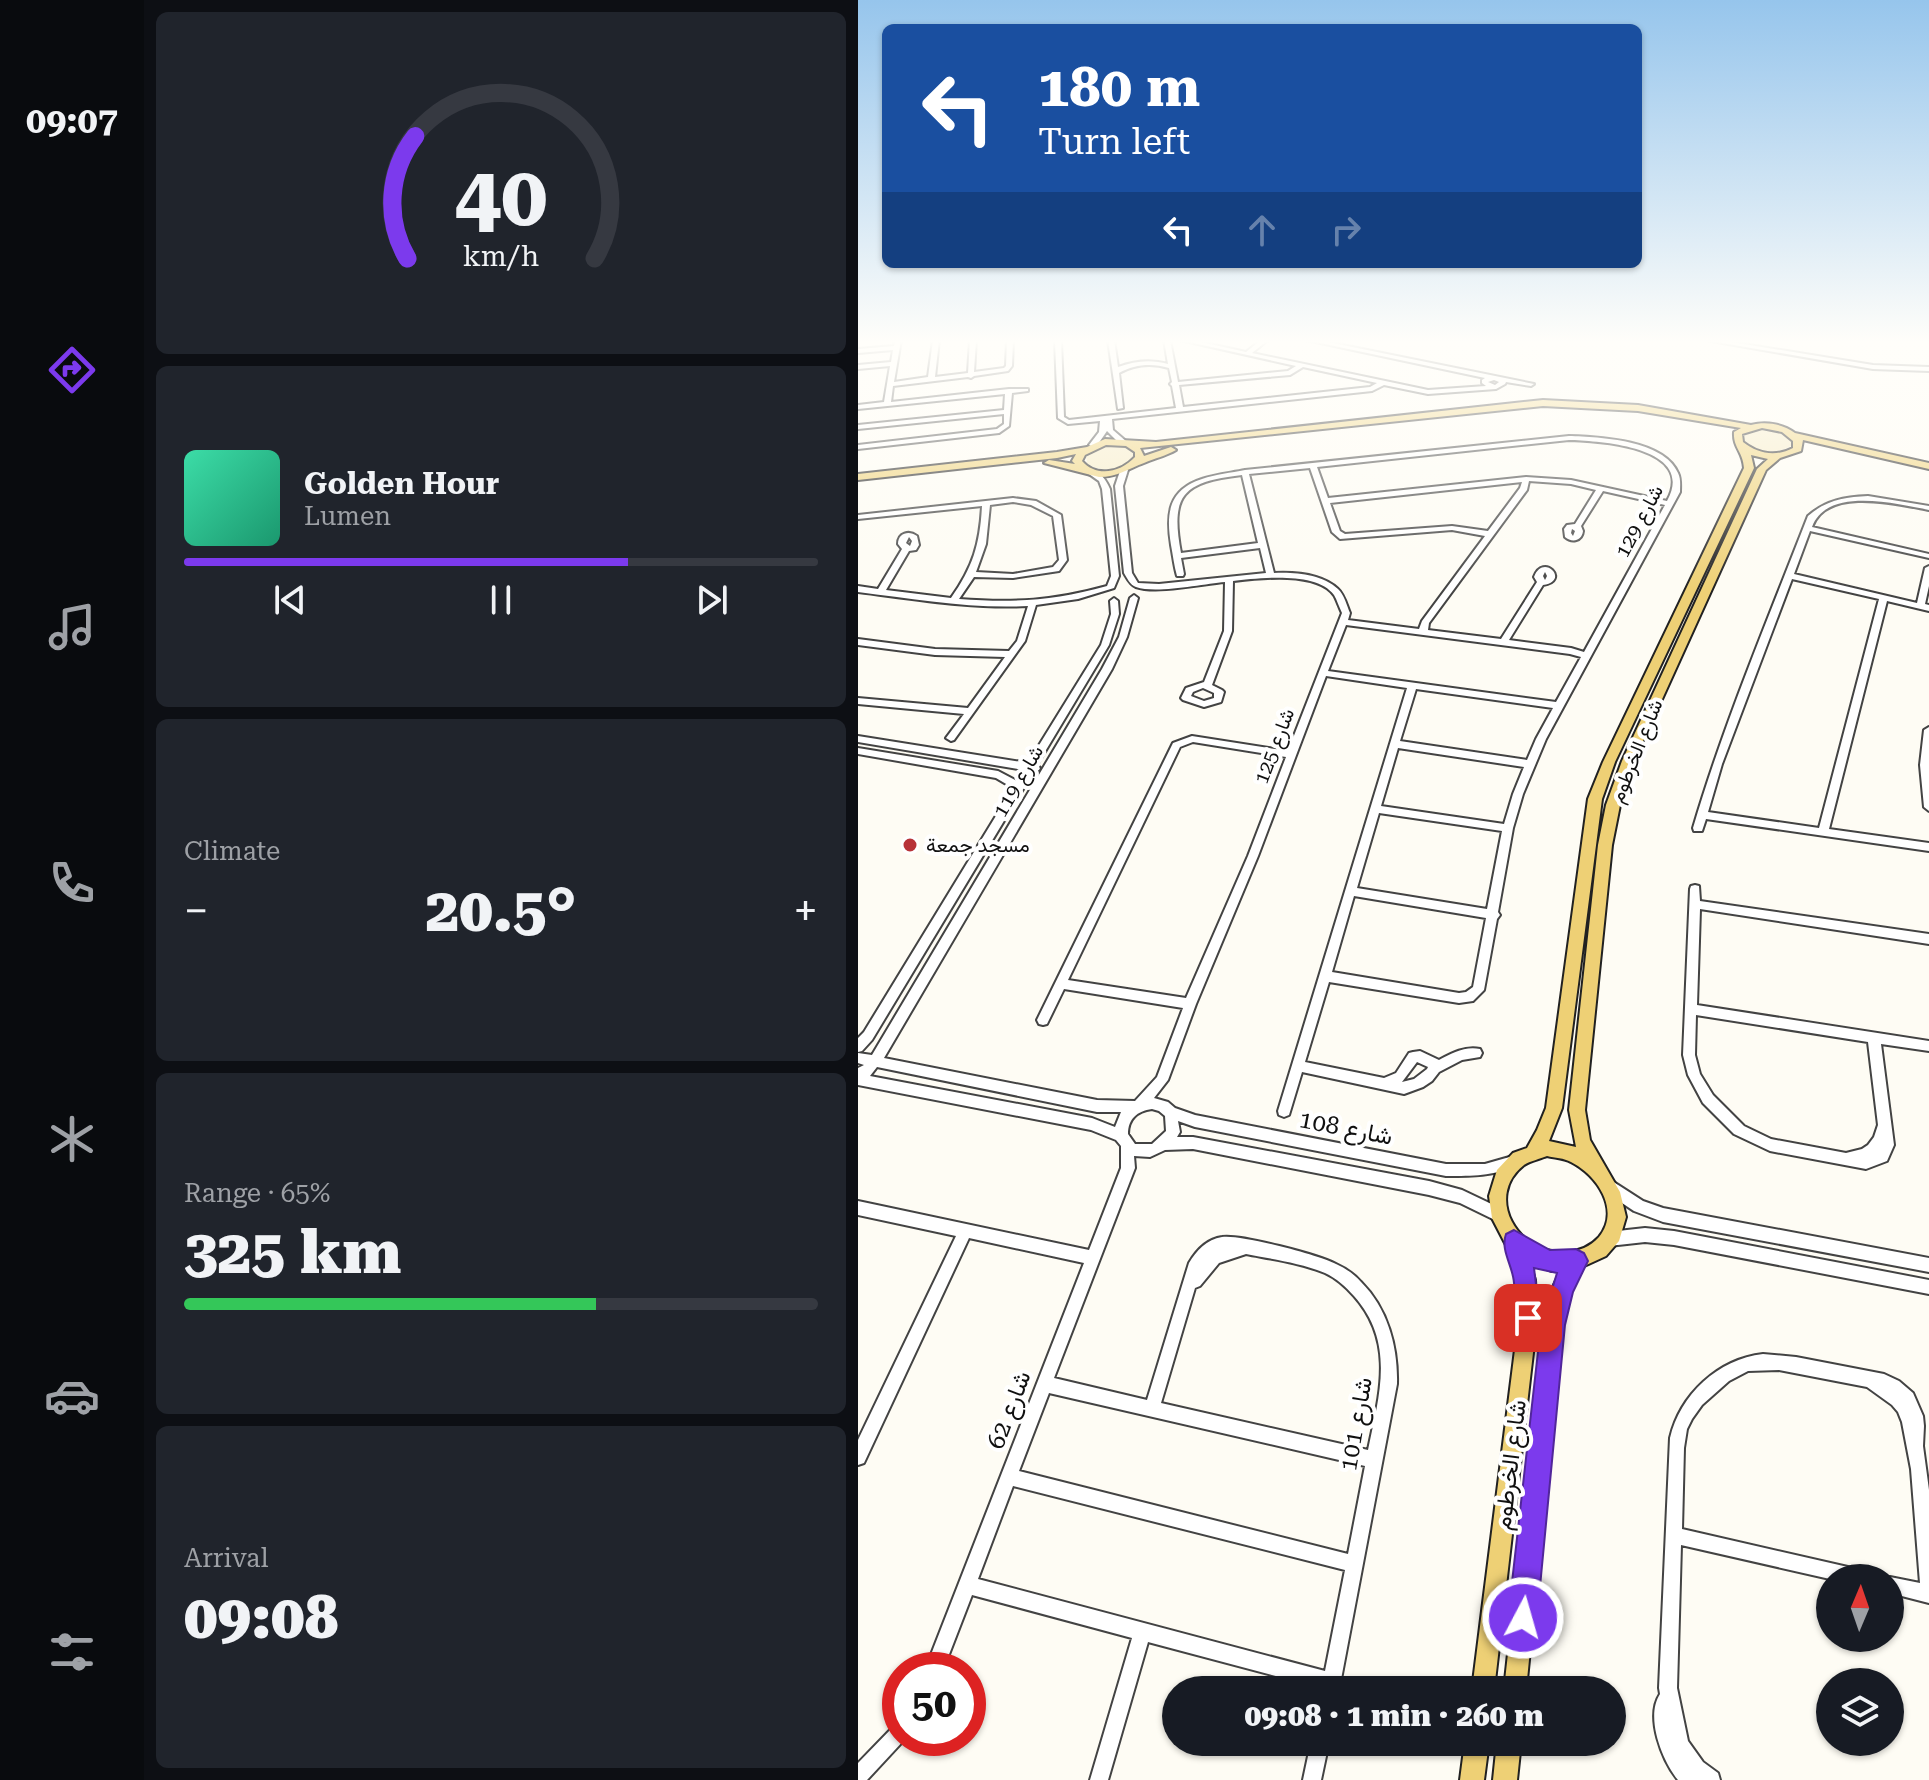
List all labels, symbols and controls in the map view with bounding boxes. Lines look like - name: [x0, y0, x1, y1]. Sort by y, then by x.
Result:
- text: 180 m: [1038, 54, 1200, 120]
- icon: left: [906, 56, 1010, 160]
- text: 09:07: [26, 100, 118, 142]
- text: Turn left: [1038, 121, 1190, 163]
- text: 40: [454, 147, 548, 244]
- icon: left: [1156, 208, 1200, 252]
- icon: ahead: [1240, 208, 1284, 252]
- icon: right: [1324, 208, 1368, 252]
- text: km/h: [463, 239, 539, 273]
- icon: directions: [44, 342, 100, 398]
- text: Golden Hour: [304, 466, 499, 501]
- street label: شارع 129: [1610, 481, 1670, 562]
- text: Lumen: [304, 501, 391, 531]
- icon: previous: [268, 578, 312, 622]
- icon: pause: [479, 578, 523, 622]
- icon: next: [690, 578, 734, 622]
- icon: music: [44, 599, 100, 655]
- street label: شارع الخرطوم: [1604, 696, 1669, 807]
- street label: شارع 125: [1249, 705, 1301, 788]
- street label: شارع 119: [988, 741, 1050, 822]
- place label: مسجد جمعة: [926, 833, 1030, 857]
- text: Climate: [184, 836, 280, 866]
- marker: مسجد جمعة: [901, 836, 919, 854]
- icon: phone: [44, 855, 100, 911]
- text: 20.5°: [426, 875, 576, 946]
- text: −: [184, 885, 209, 937]
- text: +: [793, 885, 818, 937]
- street label: شارع 108: [1296, 1105, 1395, 1153]
- icon: climate: [44, 1111, 100, 1167]
- text: Range · 65%: [184, 1178, 330, 1208]
- text: 325 km: [184, 1217, 401, 1288]
- pin: [1494, 1284, 1562, 1352]
- icon: arrive: [1506, 1296, 1550, 1340]
- street label: شارع 62: [981, 1367, 1038, 1454]
- icon: car: [44, 1368, 100, 1424]
- street label: شارع 101: [1334, 1375, 1380, 1473]
- street label: شارع الخرطوم: [1488, 1398, 1534, 1532]
- text: Arrival: [184, 1543, 269, 1573]
- north arrow: [1816, 1564, 1904, 1652]
- map controls: [1816, 1564, 1904, 1756]
- position arrow: [1481, 1576, 1565, 1660]
- text: 09:08: [184, 1582, 338, 1653]
- icon: filters: [44, 1624, 100, 1680]
- speed limit sign: 50: [882, 1652, 986, 1756]
- button: layers: [1816, 1668, 1904, 1756]
- text: 09:08 · 1 min · 260 m: [1244, 1698, 1544, 1733]

